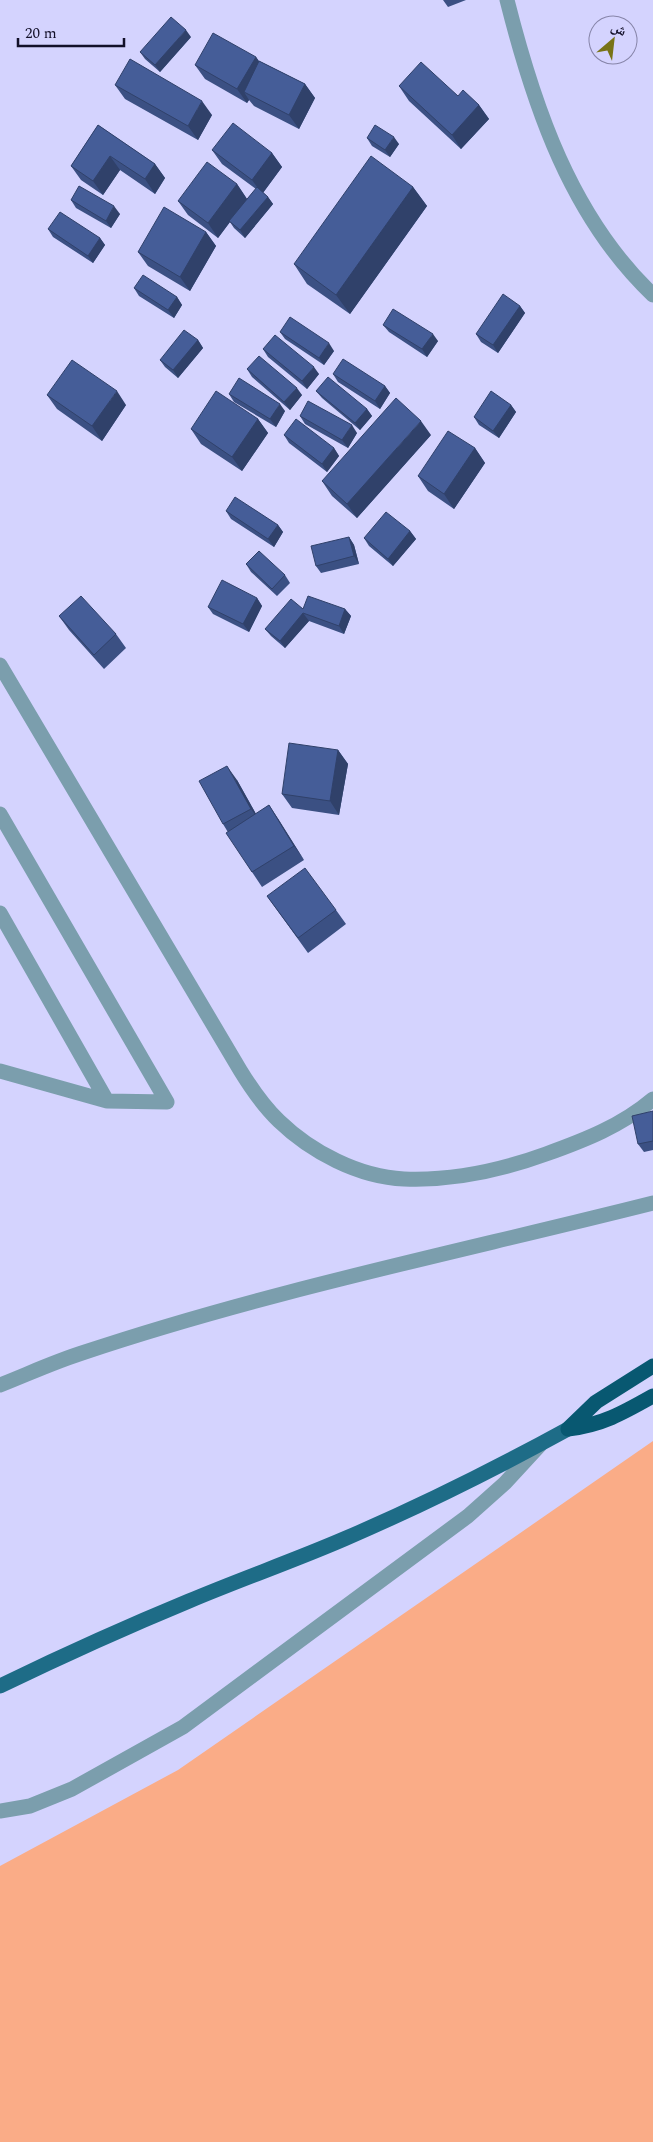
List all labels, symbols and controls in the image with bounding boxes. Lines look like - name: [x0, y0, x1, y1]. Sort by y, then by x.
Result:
- scale bar: [18, 15, 124, 47]
- north arrow: [588, 15, 638, 65]
- text: ش: [607, 16, 630, 42]
- text: 20 m: [25, 22, 57, 45]

